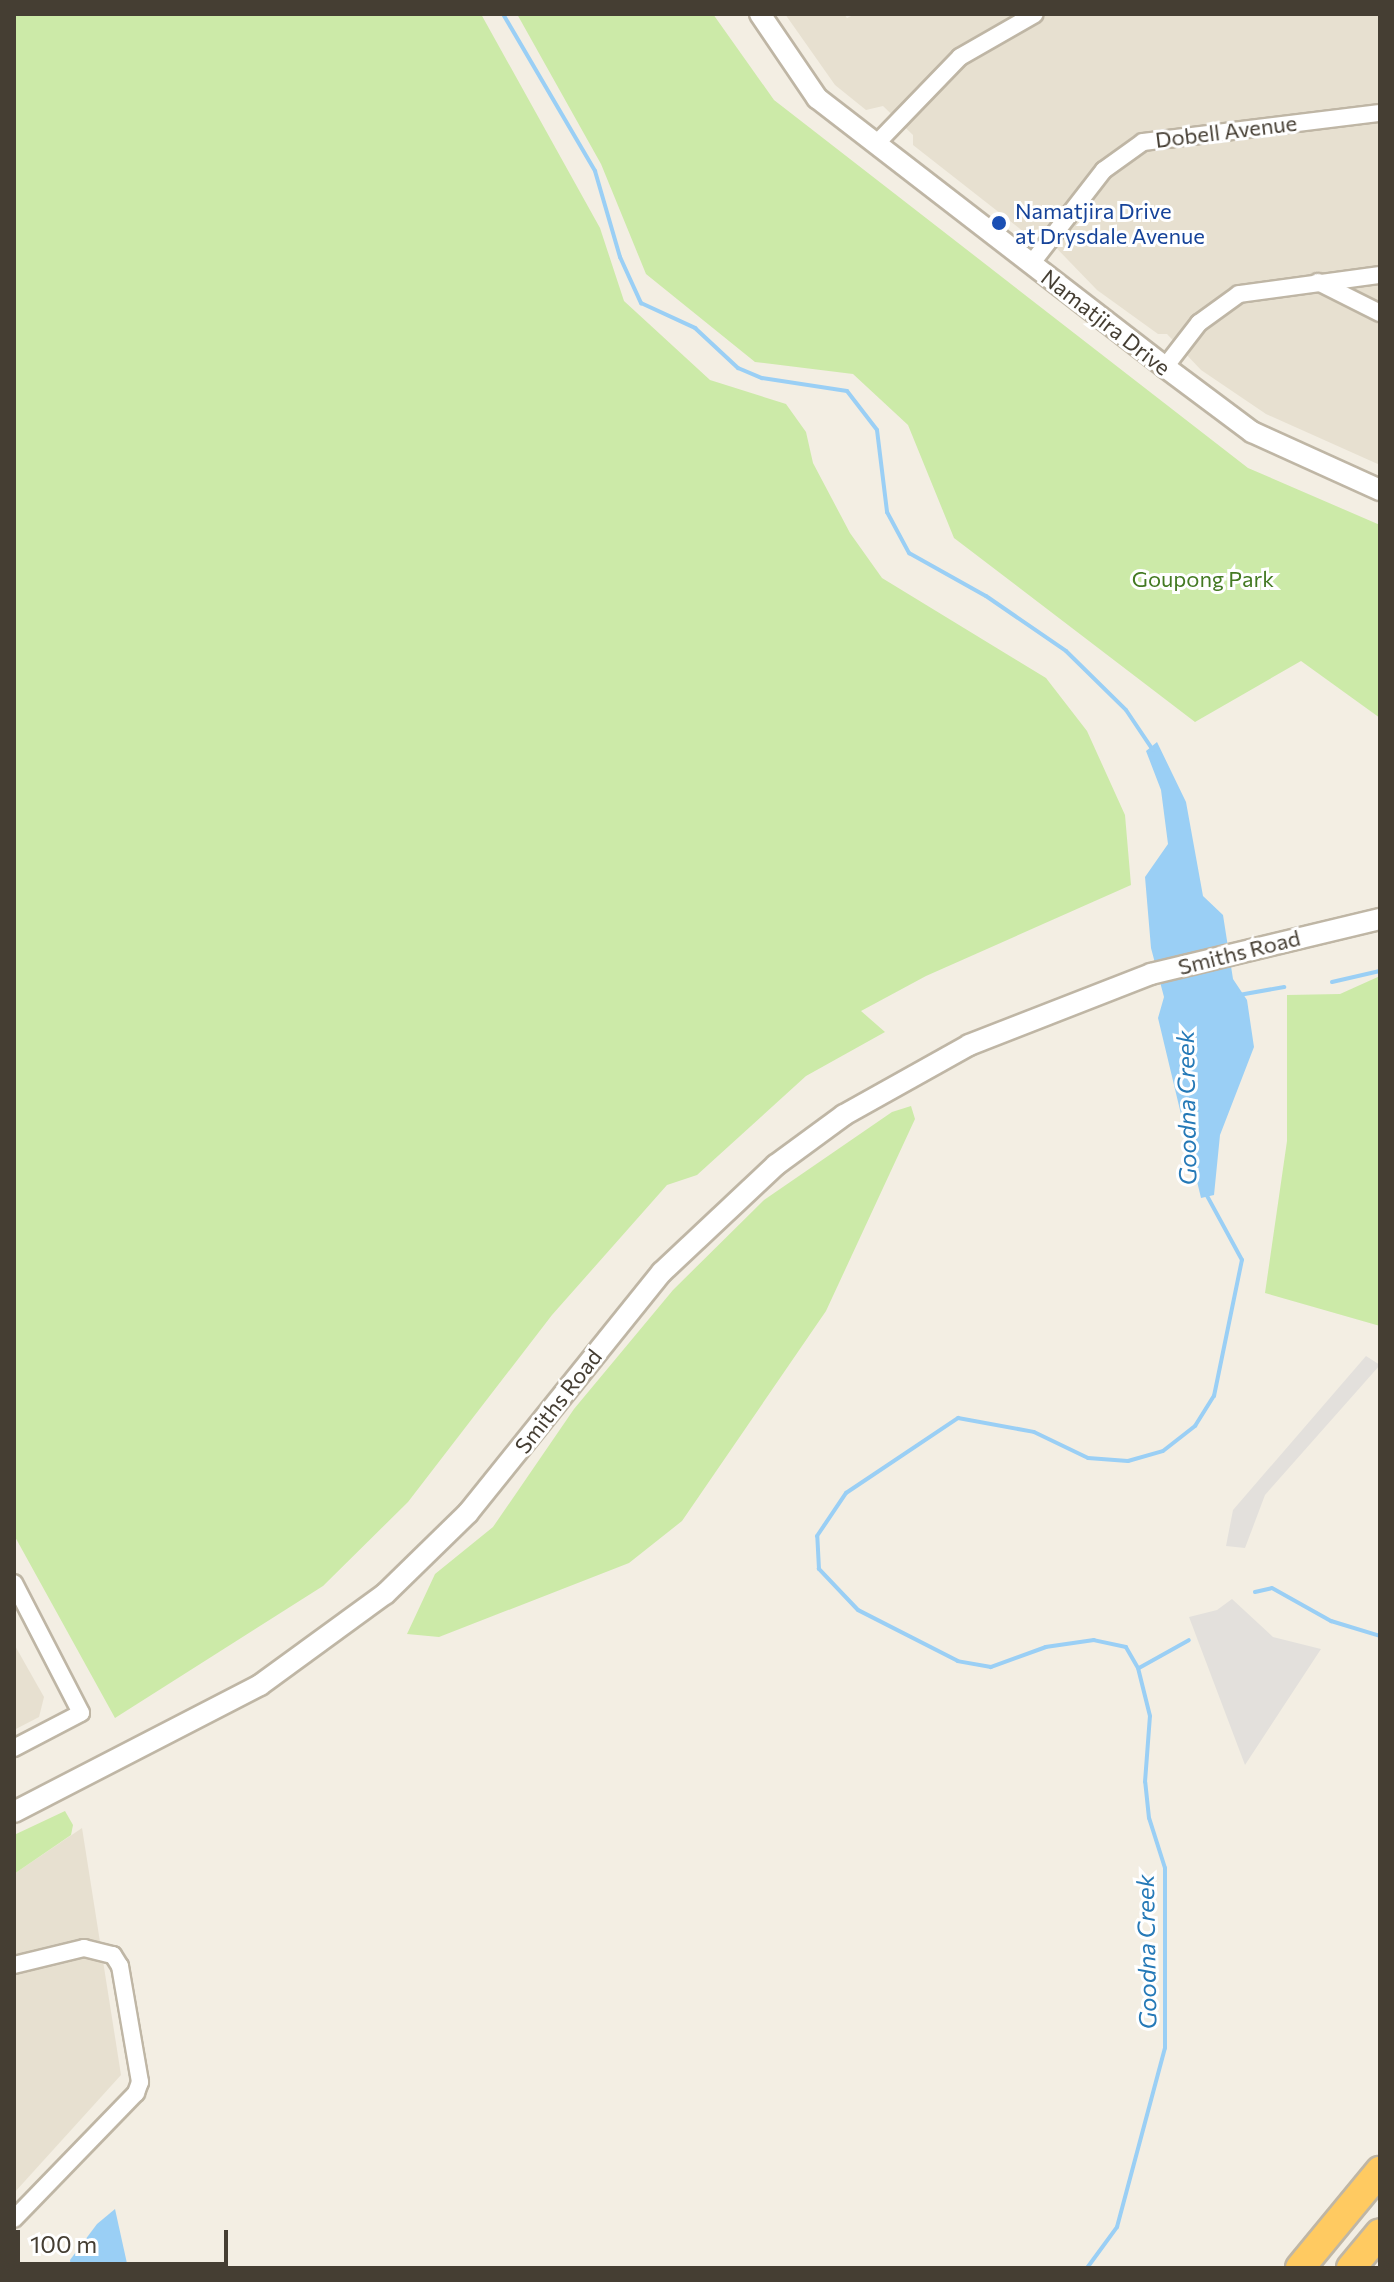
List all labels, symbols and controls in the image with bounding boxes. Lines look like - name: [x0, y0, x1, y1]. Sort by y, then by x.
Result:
- street label: Dobell Avenue: [1154, 109, 1298, 153]
- place label: Namatjira Drive at Drysdale Avenue: [1015, 197, 1205, 248]
- marker: Namatjira Drive at Drysdale Avenue: [990, 214, 1008, 232]
- street label: Namatjira Drive: [1036, 263, 1176, 381]
- park label: Goupong Park: [1132, 566, 1274, 592]
- street label: Smiths Road: [1175, 924, 1303, 980]
- water label: Goodna Creek: [1170, 1030, 1202, 1186]
- street label: Smiths Road: [509, 1344, 607, 1458]
- water label: Goodna Creek: [1130, 1874, 1162, 2030]
- scale bar: [20, 2214, 232, 2264]
- text: 100 m: [30, 2229, 97, 2258]

